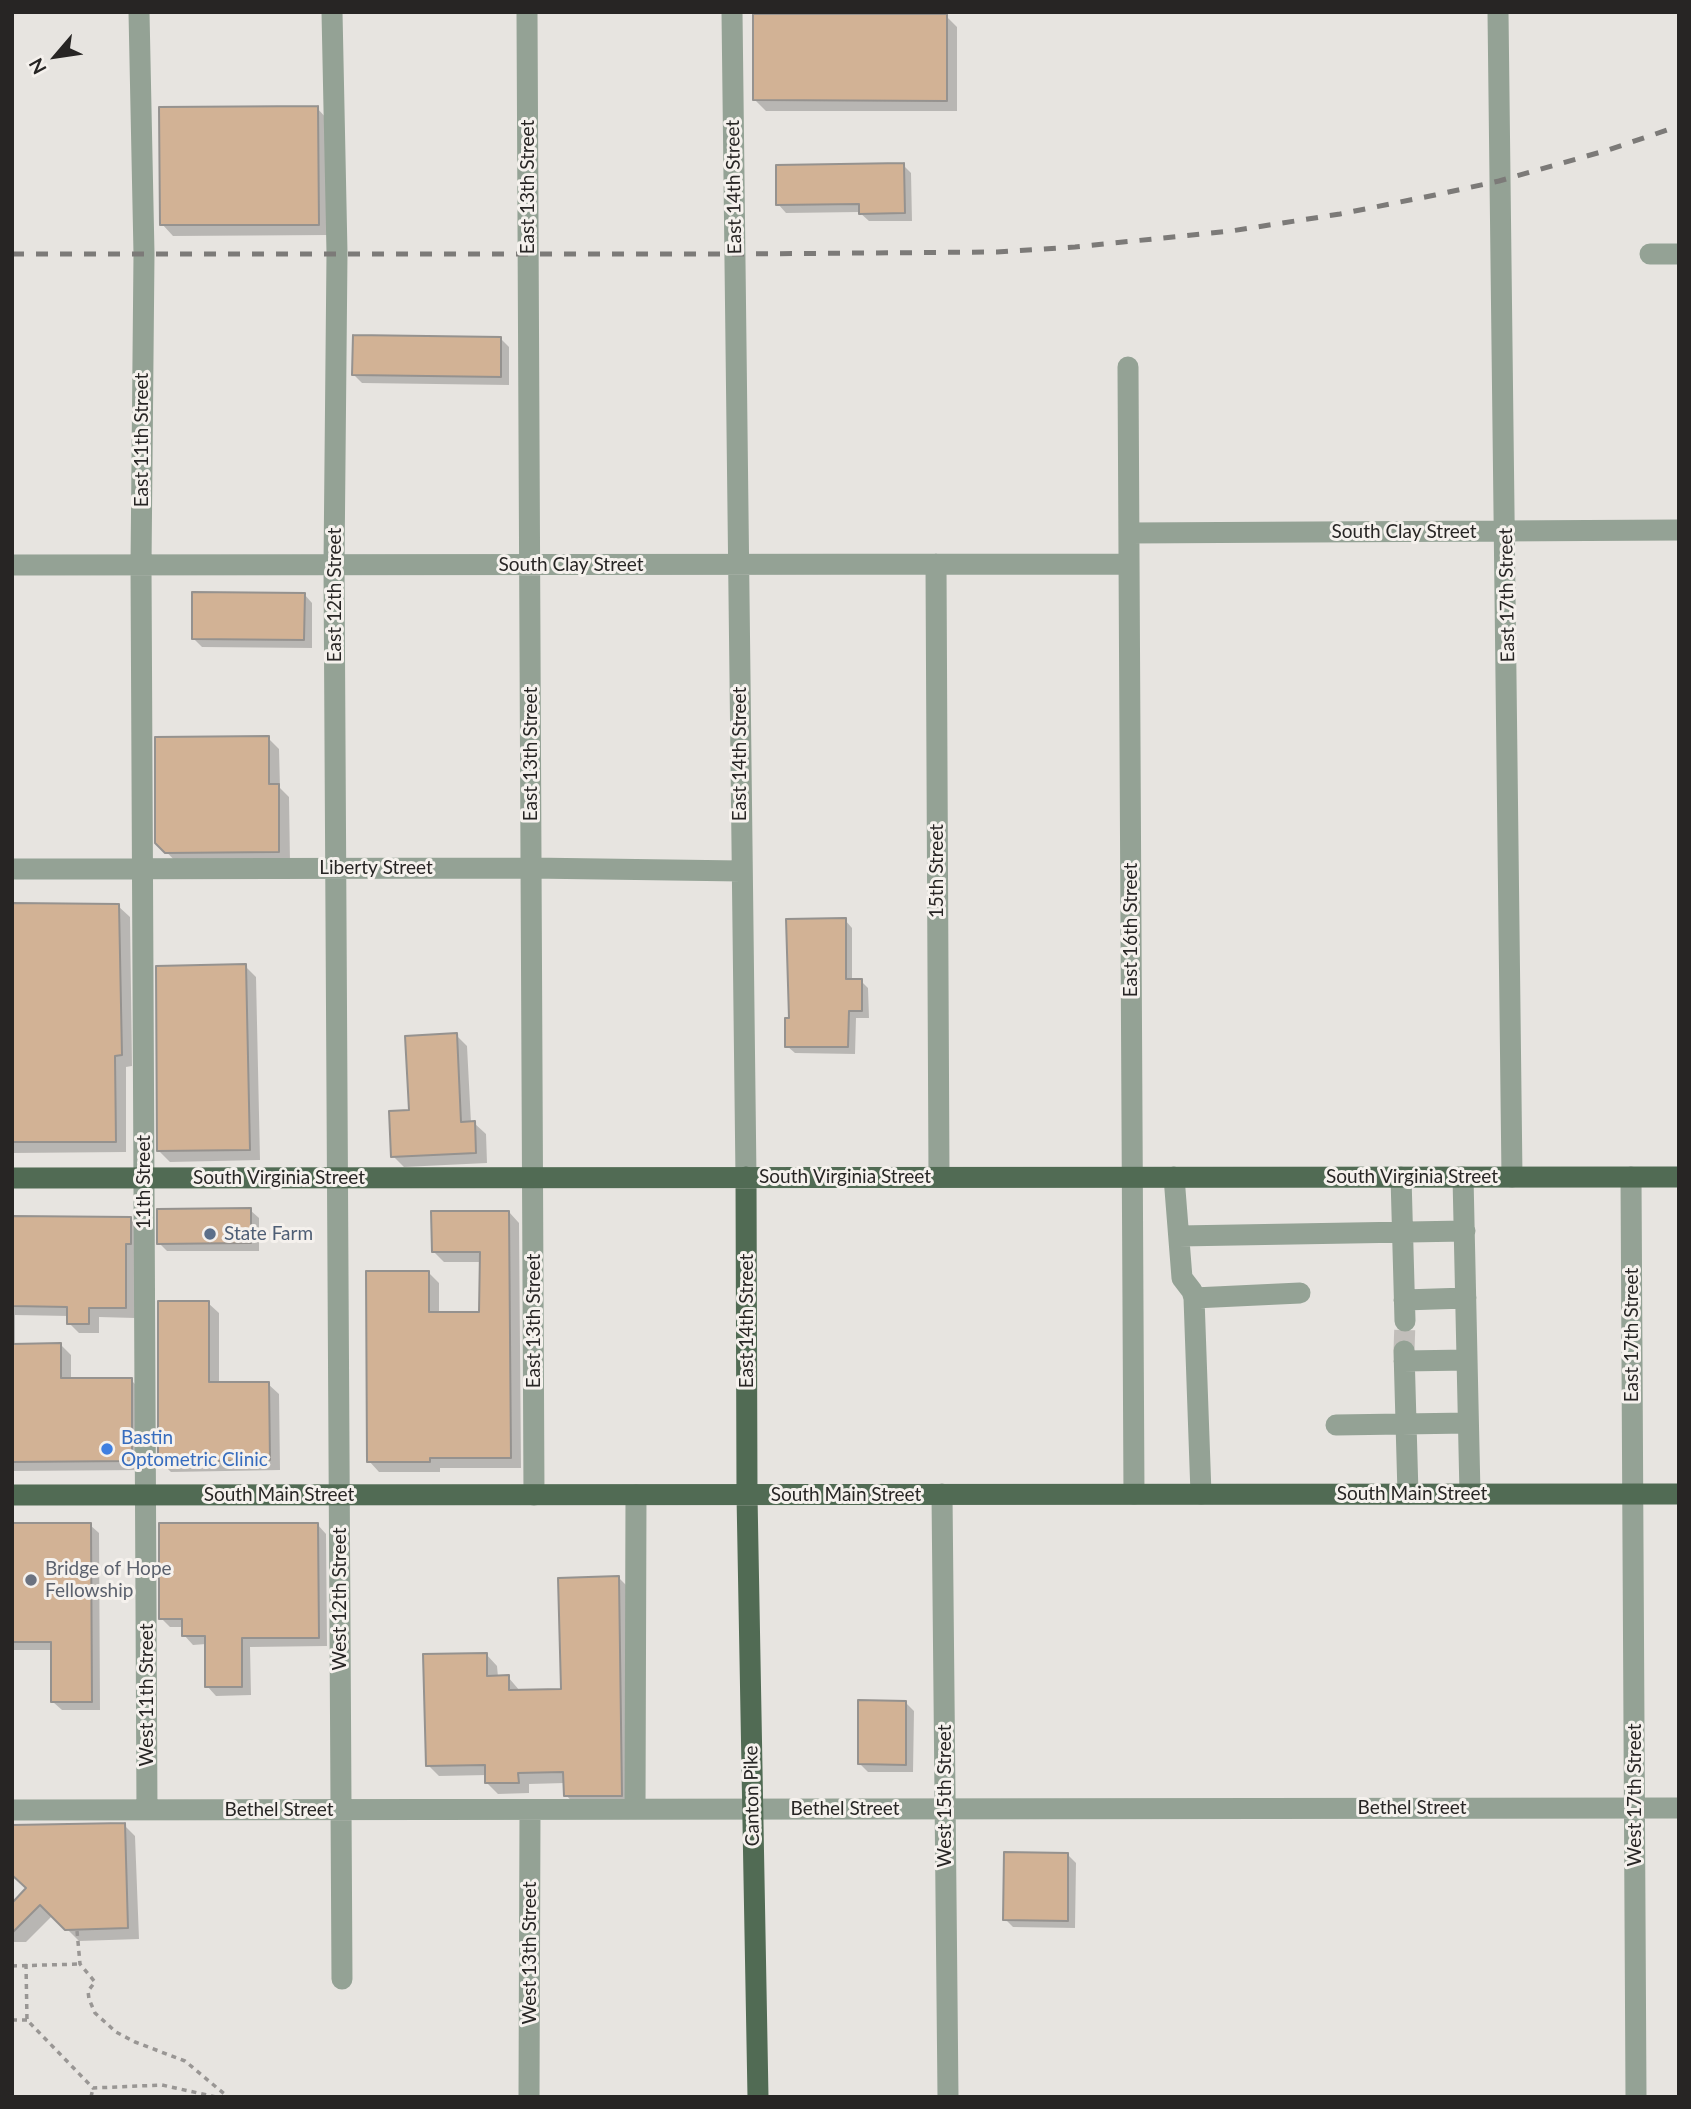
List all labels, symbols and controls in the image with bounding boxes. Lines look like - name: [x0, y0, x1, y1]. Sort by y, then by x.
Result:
- north arrow: [21, 21, 91, 91]
- text: N: [24, 54, 51, 78]
- street label: East 13th Street: [517, 120, 539, 254]
- street label: East 14th Street: [721, 120, 747, 254]
- street label: East 11th Street: [131, 373, 153, 507]
- street label: South Clay Street: [1332, 521, 1476, 543]
- street label: East 12th Street: [324, 528, 346, 662]
- street label: East 17th Street: [1494, 528, 1520, 662]
- street label: South Clay Street: [499, 554, 643, 576]
- street label: East 13th Street: [520, 687, 542, 821]
- street label: East 14th Street: [729, 687, 751, 821]
- street label: 15th Street: [926, 824, 948, 918]
- street label: Liberty Street: [319, 857, 433, 879]
- street label: East 16th Street: [1120, 863, 1142, 997]
- street label: 11th Street: [133, 1135, 155, 1229]
- street label: South Virginia Street: [759, 1166, 931, 1188]
- street label: South Virginia Street: [1326, 1166, 1498, 1188]
- street label: South Virginia Street: [193, 1167, 365, 1189]
- place label: State Farm: [224, 1223, 313, 1245]
- marker: State Farm: [202, 1226, 218, 1242]
- street label: East 13th Street: [523, 1254, 545, 1388]
- street label: East 14th Street: [736, 1254, 758, 1388]
- street label: East 17th Street: [1621, 1268, 1643, 1402]
- place label: Bastin Optometric Clinic: [121, 1427, 268, 1471]
- marker: Bastin Optometric Clinic: [99, 1441, 115, 1457]
- street label: South Main Street: [1337, 1483, 1487, 1505]
- street label: South Main Street: [204, 1484, 354, 1506]
- street label: South Main Street: [771, 1484, 921, 1506]
- street label: West 12th Street: [329, 1528, 351, 1670]
- place label: Bridge of Hope Fellowship: [45, 1558, 172, 1602]
- marker: Bridge of Hope Fellowship: [23, 1572, 39, 1588]
- street label: West 11th Street: [136, 1624, 158, 1766]
- street label: West 17th Street: [1624, 1724, 1646, 1866]
- street label: West 15th Street: [934, 1725, 956, 1867]
- street label: Canton Pike: [740, 1745, 764, 1847]
- street label: Bethel Street: [1358, 1797, 1466, 1819]
- street label: Bethel Street: [791, 1798, 899, 1820]
- street label: Bethel Street: [225, 1799, 333, 1821]
- street label: West 13th Street: [519, 1882, 541, 2024]

